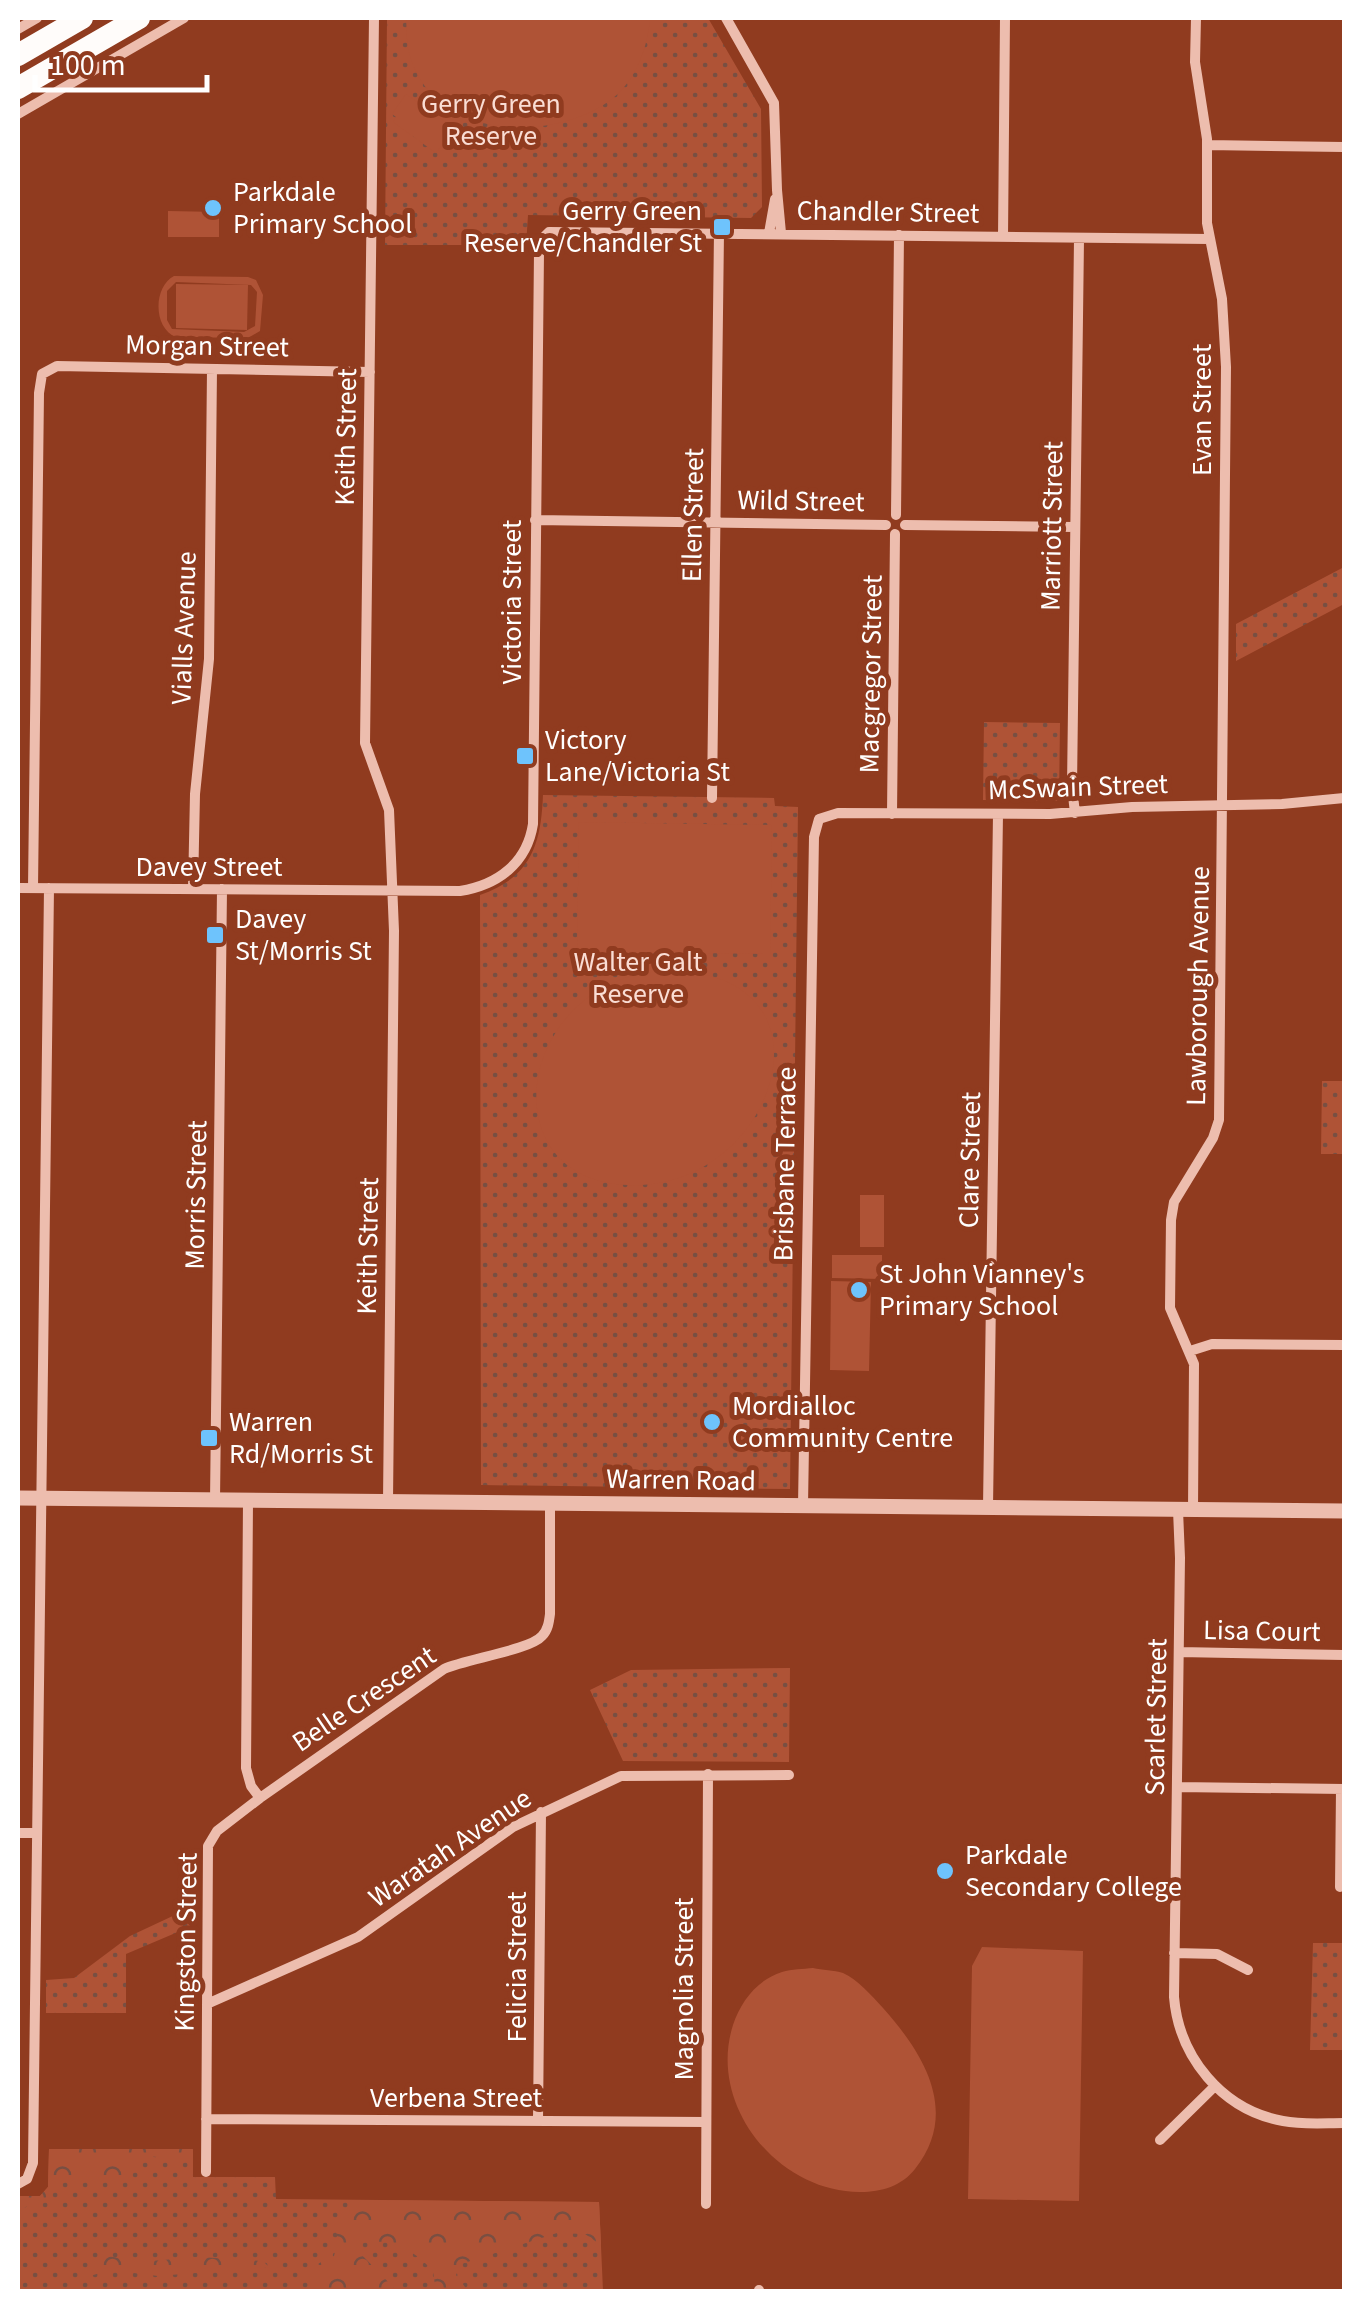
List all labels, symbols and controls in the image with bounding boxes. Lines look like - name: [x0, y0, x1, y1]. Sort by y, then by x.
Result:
- scale bar: [35, 30, 208, 92]
- text: 100 m: [50, 44, 126, 87]
- park label: Gerry Green Reserve: [421, 84, 561, 156]
- place label: Parkdale Primary School: [233, 172, 412, 244]
- street label: Chandler Street: [796, 190, 980, 234]
- place label: Gerry Green Reserve/Chandler St: [464, 191, 703, 263]
- marker: Parkdale Primary School: [202, 197, 224, 219]
- marker: Gerry Green Reserve/Chandler St: [711, 216, 733, 238]
- street label: Morgan Street: [125, 325, 290, 367]
- street label: Evan Street: [1182, 343, 1222, 476]
- street label: Keith Street: [325, 368, 367, 506]
- street label: Marriott Street: [1031, 440, 1073, 611]
- street label: Ellen Street: [672, 447, 714, 582]
- street label: Wild Street: [737, 480, 866, 522]
- street label: Victoria Street: [492, 519, 532, 684]
- street label: Vialls Avenue: [161, 551, 207, 705]
- street label: Macgregor Street: [849, 574, 893, 774]
- place label: Victory Lane/Victoria St: [545, 720, 730, 792]
- marker: Victory Lane/Victoria St: [514, 745, 536, 767]
- street label: McSwain Street: [987, 764, 1169, 810]
- street label: Davey Street: [135, 847, 283, 887]
- street label: Lawborough Avenue: [1176, 866, 1220, 1106]
- place label: Davey St/Morris St: [235, 899, 372, 971]
- marker: Davey St/Morris St: [204, 924, 226, 946]
- park label: Walter Galt Reserve: [573, 942, 703, 1014]
- street label: Brisbane Terrace: [763, 1066, 807, 1262]
- street label: Clare Street: [949, 1091, 991, 1229]
- street label: Morris Street: [175, 1119, 217, 1270]
- street label: Keith Street: [347, 1177, 389, 1315]
- place label: St John Vianney's Primary School: [879, 1254, 1084, 1326]
- marker: St John Vianney's Primary School: [848, 1279, 870, 1301]
- place label: Mordialloc Community Centre: [732, 1386, 953, 1458]
- place label: Warren Rd/Morris St: [229, 1402, 373, 1474]
- marker: Mordialloc Community Centre: [701, 1411, 723, 1433]
- marker: Warren Rd/Morris St: [198, 1427, 220, 1449]
- street label: Warren Road: [606, 1459, 756, 1501]
- street label: Lisa Court: [1203, 1610, 1322, 1652]
- street label: Belle Crescent: [284, 1636, 444, 1762]
- street label: Scarlet Street: [1135, 1638, 1177, 1796]
- street label: Waratah Avenue: [361, 1779, 539, 1917]
- place label: Parkdale Secondary College: [965, 1835, 1182, 1907]
- street label: Kingston Street: [164, 1852, 208, 2032]
- marker: Parkdale Secondary College: [934, 1860, 956, 1882]
- street label: Felicia Street: [497, 1891, 537, 2042]
- street label: Magnolia Street: [664, 1897, 704, 2080]
- street label: Verbena Street: [370, 2078, 543, 2118]

